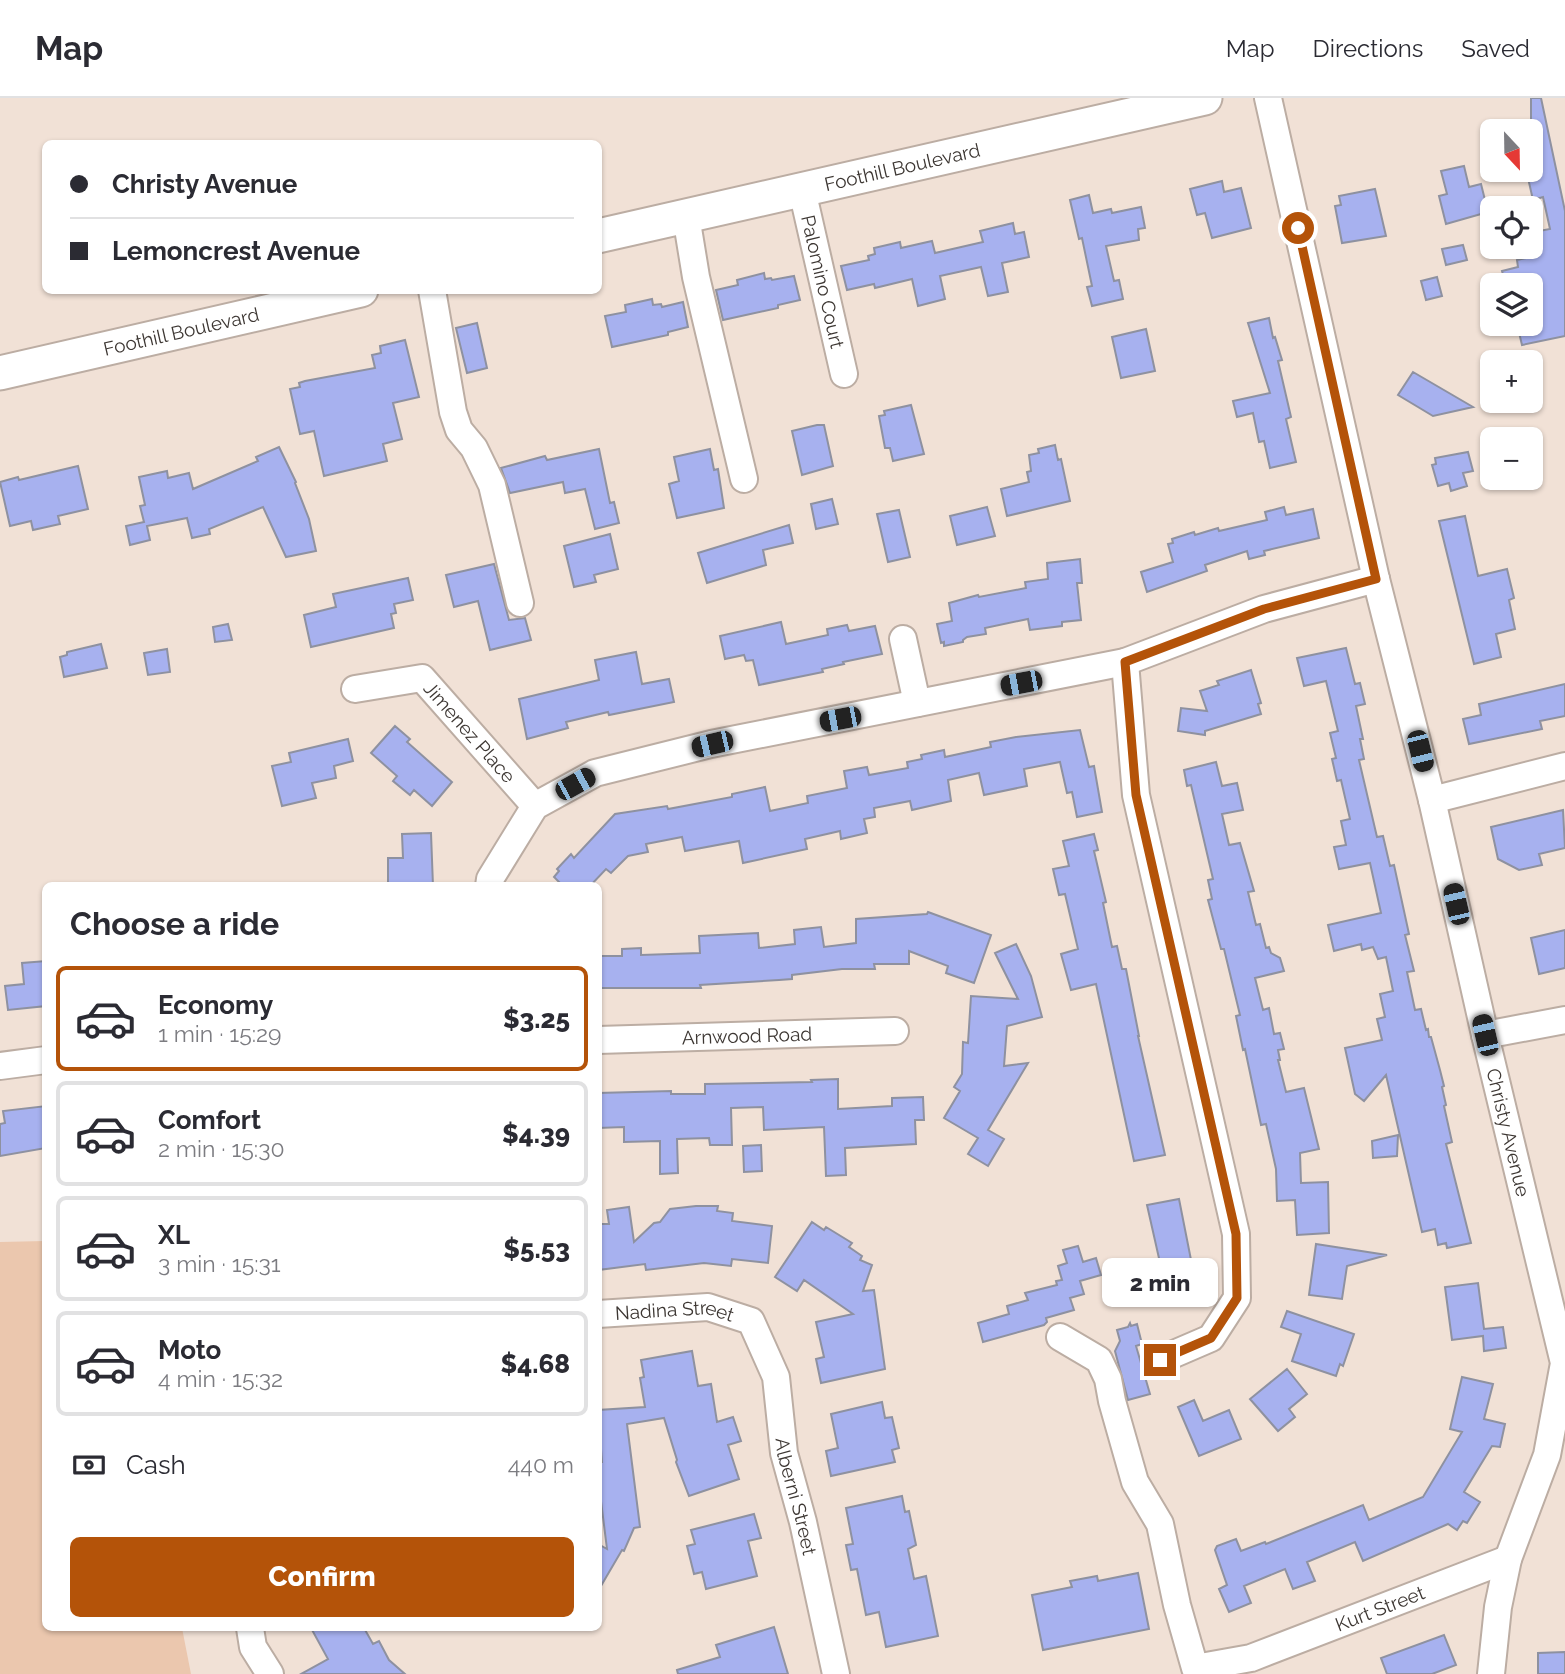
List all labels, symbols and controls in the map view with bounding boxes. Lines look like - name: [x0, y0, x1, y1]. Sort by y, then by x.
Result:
- text: Map: [35, 29, 103, 68]
- text: Map: [1226, 34, 1275, 63]
- text: Directions: [1313, 34, 1423, 63]
- text: Saved: [1461, 34, 1530, 63]
- north arrow: [1480, 119, 1544, 182]
- map controls: [1480, 119, 1543, 490]
- street label: Foothill Boulevard: [822, 138, 982, 195]
- text: Christy Avenue: [112, 169, 297, 199]
- button: locate: [1480, 196, 1543, 259]
- route start: [1282, 212, 1314, 244]
- street label: Palomino Court: [797, 213, 849, 351]
- text: Lemoncrest Avenue: [112, 236, 360, 266]
- button: layers: [1480, 273, 1543, 336]
- street label: Foothill Boulevard: [101, 303, 261, 360]
- button: +: [1480, 350, 1543, 413]
- button: −: [1480, 427, 1543, 490]
- car: [999, 669, 1044, 697]
- street label: Jimenez Place: [419, 677, 520, 787]
- car: [818, 705, 863, 733]
- car: [1405, 728, 1436, 774]
- car: [690, 729, 735, 759]
- car: [552, 765, 599, 803]
- car: [1442, 881, 1471, 927]
- text: Choose a ride: [70, 905, 279, 942]
- icon: car: [74, 987, 137, 1050]
- text: Economy: [158, 990, 273, 1020]
- text: $3.25: [503, 1004, 570, 1034]
- car: [1471, 1012, 1500, 1058]
- text: 1 min · 15:29: [158, 1020, 282, 1047]
- street label: Arnwood Road: [681, 1023, 812, 1048]
- street label: Christy Avenue: [1482, 1066, 1535, 1199]
- icon: car: [74, 1102, 137, 1165]
- text: Comfort: [158, 1105, 261, 1135]
- text: $4.39: [502, 1119, 570, 1149]
- text: 2 min · 15:30: [158, 1135, 285, 1162]
- icon: car: [74, 1217, 137, 1280]
- text: XL: [158, 1220, 190, 1250]
- text: $5.53: [503, 1234, 570, 1264]
- text: 3 min · 15:31: [158, 1250, 281, 1277]
- callout: 2 min: [1102, 1258, 1218, 1308]
- text: 2 min: [1130, 1269, 1190, 1296]
- street label: Nadina Street: [614, 1296, 737, 1326]
- icon: car: [74, 1332, 137, 1395]
- text: Moto: [158, 1335, 221, 1365]
- route end: [1144, 1344, 1176, 1376]
- text: $4.68: [501, 1349, 570, 1379]
- text: 4 min · 15:32: [158, 1365, 283, 1392]
- street label: Alberni Street: [771, 1437, 821, 1558]
- icon: cash: [70, 1446, 108, 1484]
- text: Cash: [126, 1450, 186, 1480]
- text: 440 m: [508, 1451, 574, 1478]
- button: Confirm: [70, 1537, 574, 1617]
- street label: Kurt Street: [1332, 1581, 1428, 1635]

